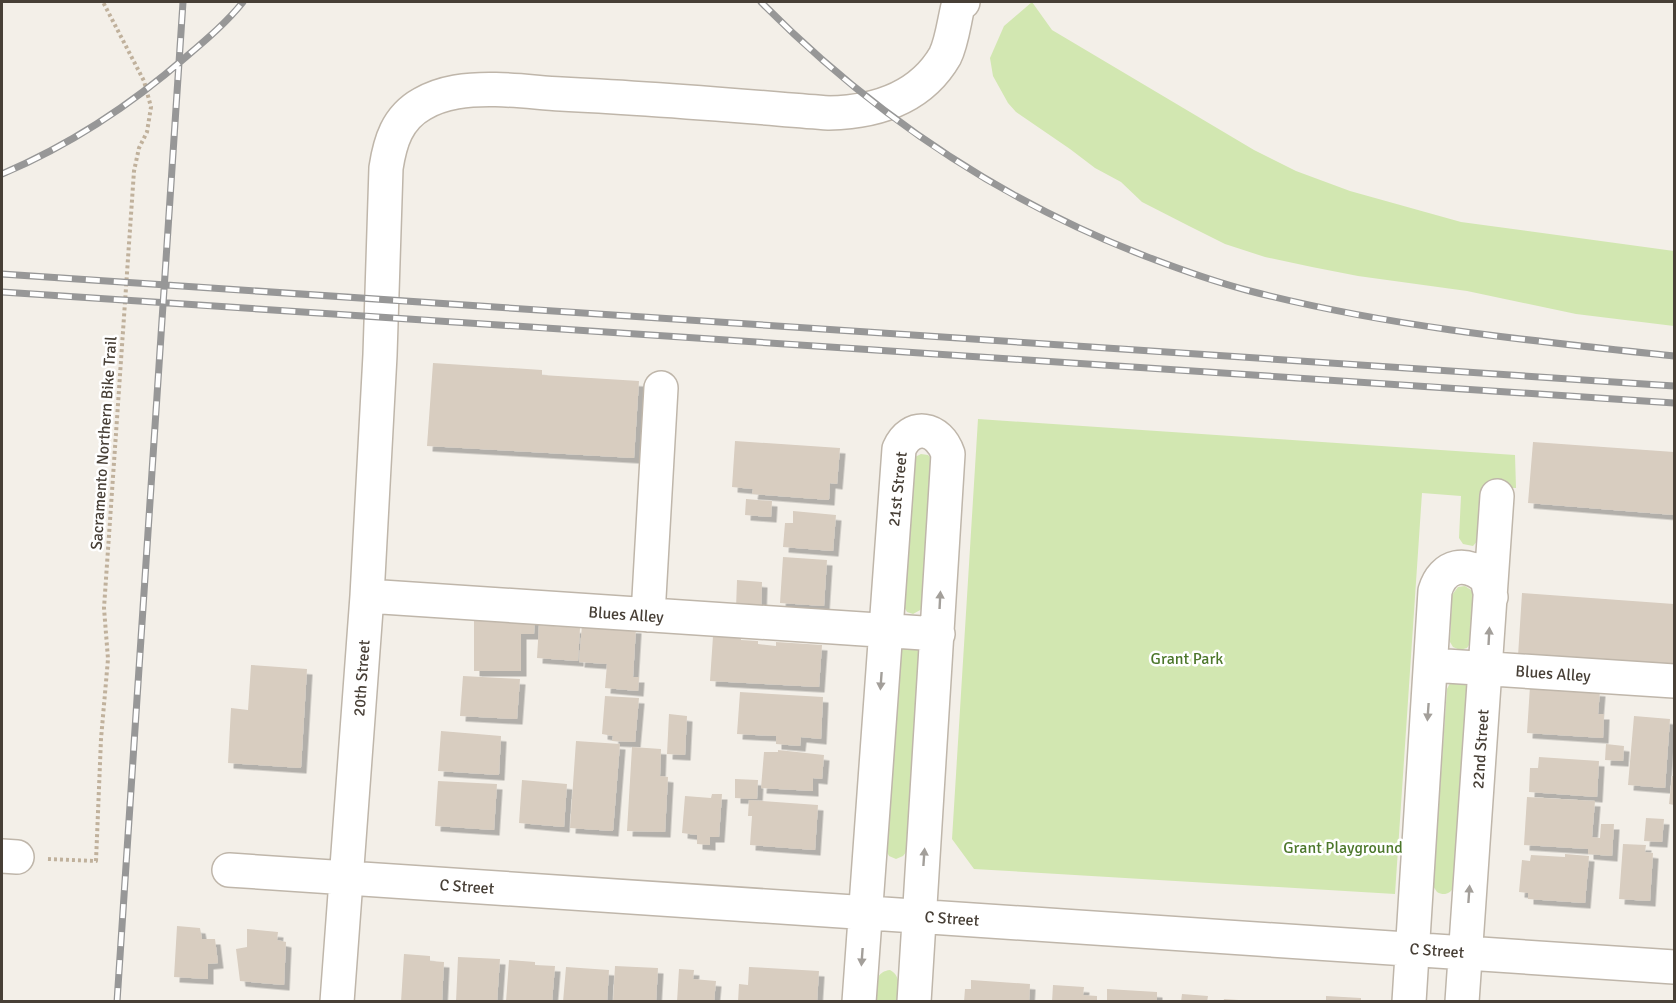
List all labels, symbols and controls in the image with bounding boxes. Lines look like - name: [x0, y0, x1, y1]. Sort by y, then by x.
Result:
- street label: Sacramento Northern Bike Trail: [87, 335, 121, 551]
- street label: 21st Street: [884, 450, 912, 527]
- one-way arrow: [935, 590, 944, 609]
- street label: Blues Alley: [588, 602, 665, 628]
- one-way arrow: [1484, 627, 1493, 646]
- street label: 20th Street: [349, 639, 375, 717]
- park label: Grant Park: [1151, 649, 1223, 669]
- street label: Blues Alley: [1515, 661, 1592, 687]
- one-way arrow: [877, 671, 886, 690]
- one-way arrow: [1423, 703, 1433, 722]
- street label: 22nd Street: [1468, 708, 1494, 790]
- park label: Grant Playground: [1283, 838, 1403, 858]
- one-way arrow: [919, 848, 928, 867]
- street label: C Street: [439, 875, 495, 899]
- one-way arrow: [1465, 884, 1474, 903]
- street label: C Street: [924, 907, 980, 931]
- street label: C Street: [1409, 939, 1465, 963]
- one-way arrow: [857, 948, 866, 967]

